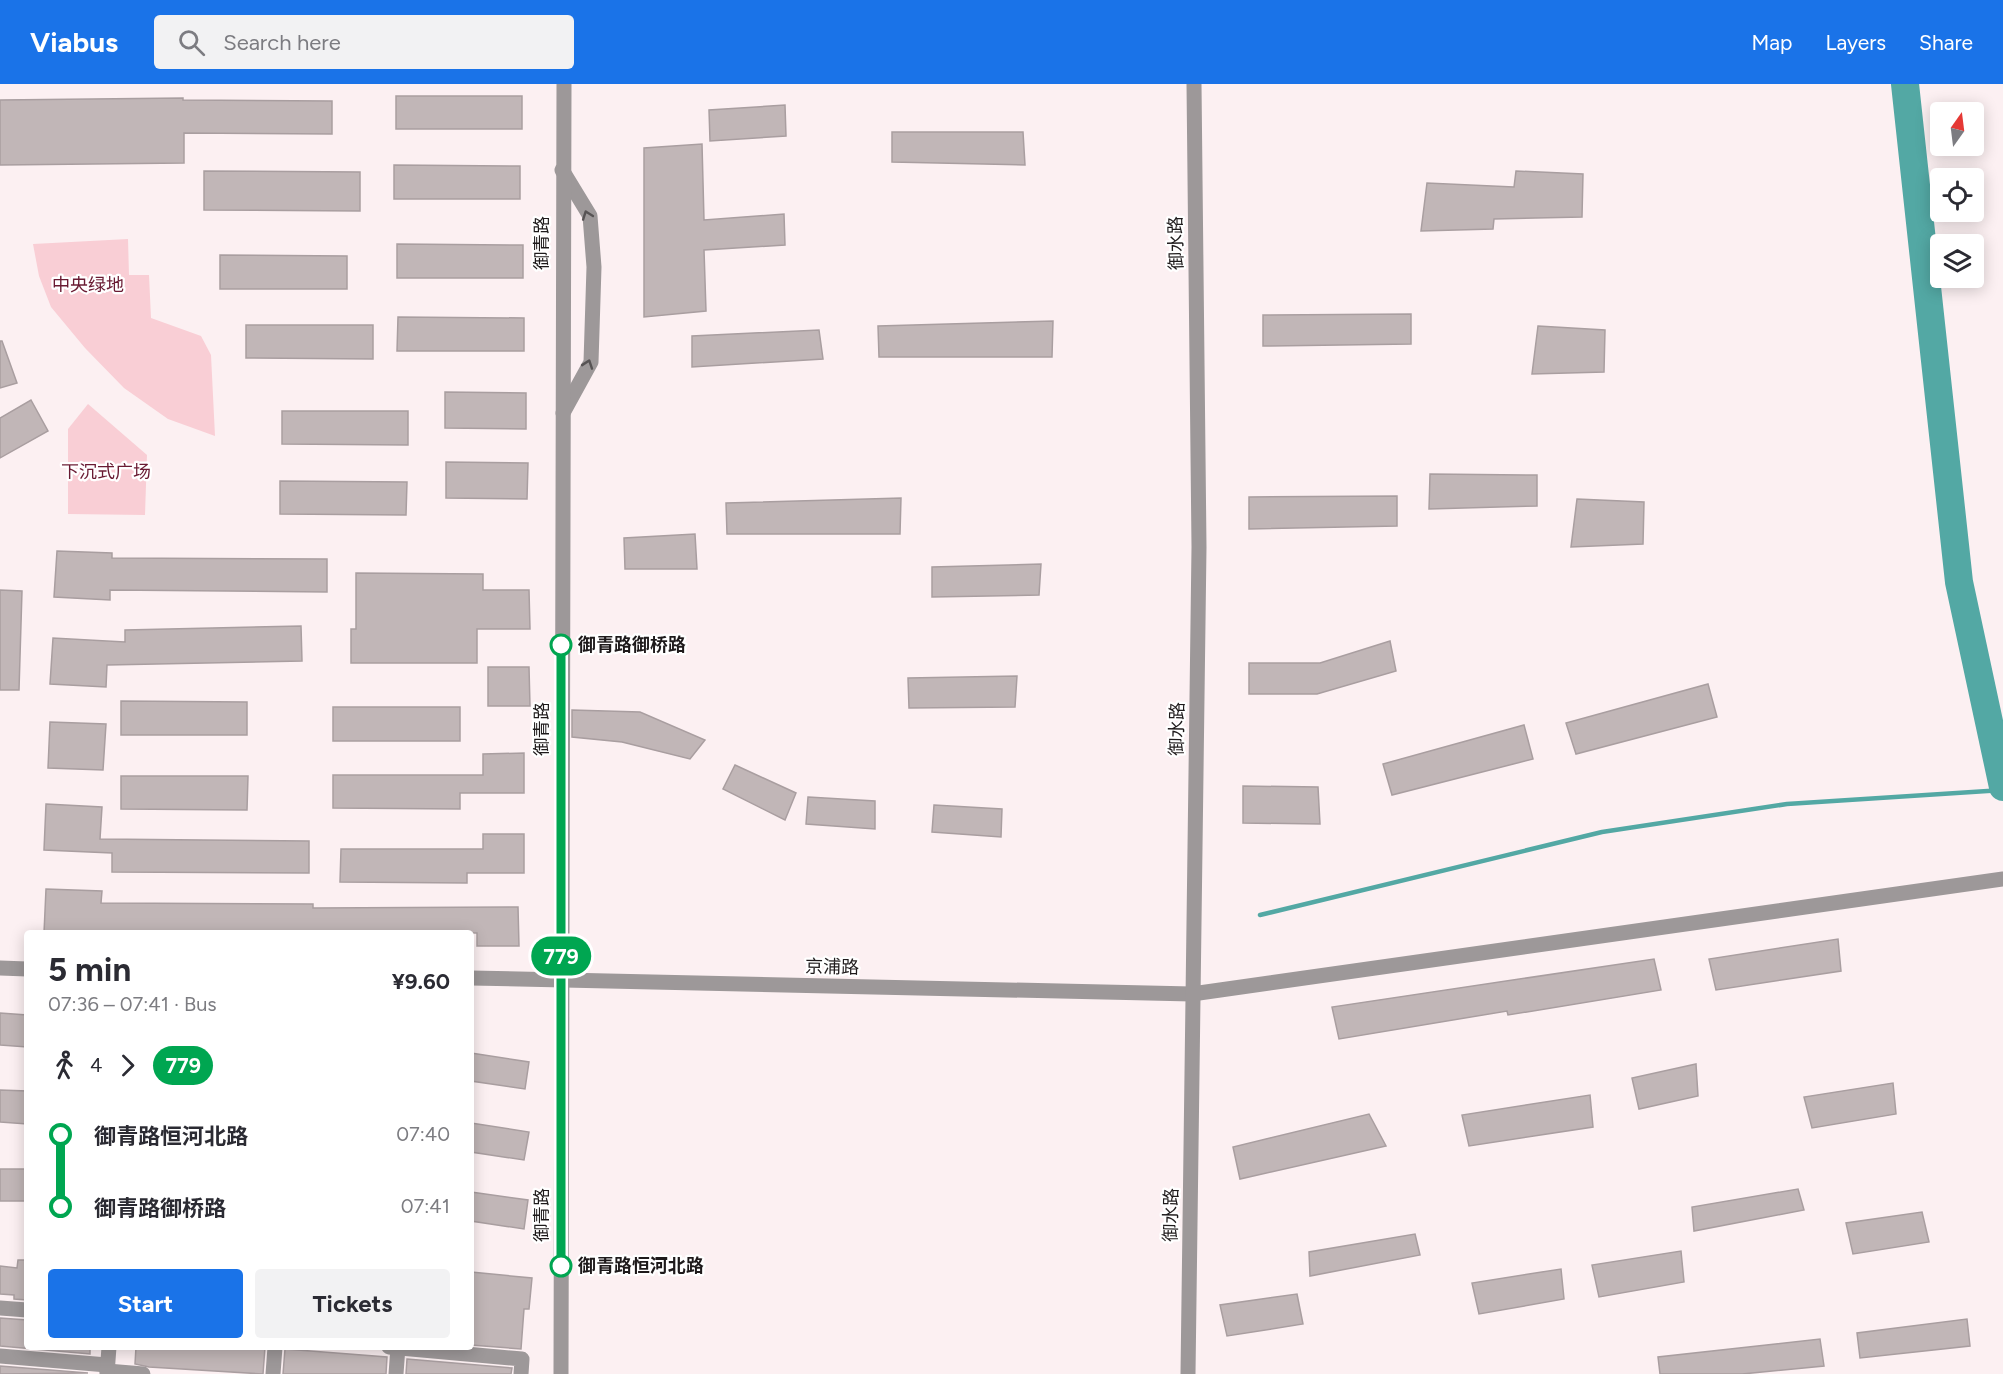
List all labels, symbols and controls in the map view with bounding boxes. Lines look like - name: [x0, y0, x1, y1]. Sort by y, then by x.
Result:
- search box: [154, 15, 574, 69]
- text: Viabus: [30, 25, 118, 59]
- icon: search: [175, 26, 208, 59]
- text: Search here: [223, 29, 341, 56]
- text: Map: [1752, 30, 1792, 55]
- text: Layers: [1825, 30, 1886, 55]
- text: Share: [1919, 30, 1973, 55]
- north arrow: [1930, 102, 1984, 156]
- map controls: [1930, 102, 1984, 288]
- button: locate: [1930, 168, 1984, 222]
- one-way arrow: [581, 211, 594, 221]
- street label: 御青路: [531, 216, 553, 270]
- street label: 御水路: [1165, 216, 1187, 270]
- button: layers: [1930, 234, 1984, 288]
- park label: 中央绿地: [52, 274, 124, 296]
- one-way arrow: [581, 359, 593, 370]
- park label: 下沉式广场: [61, 461, 151, 483]
- marker: 御青路御桥路: [550, 634, 572, 656]
- place label: 御青路御桥路: [577, 634, 686, 656]
- street label: 御青路: [531, 702, 553, 756]
- street label: 御水路: [1166, 702, 1188, 756]
- line badge: 779: [526, 936, 596, 976]
- text: 779: [543, 944, 579, 969]
- text: 5 min: [48, 950, 131, 989]
- street label: 京浦路: [805, 956, 859, 978]
- text: ¥9.60: [392, 968, 450, 995]
- text: 07:36 – 07:41 · Bus: [48, 992, 217, 1016]
- icon: walk: [48, 1049, 81, 1082]
- icon: forward: [111, 1049, 144, 1082]
- text: 4: [90, 1053, 102, 1077]
- text: 779: [165, 1053, 201, 1078]
- text: 07:40: [396, 1122, 450, 1146]
- text: 御青路恒河北路: [94, 1123, 248, 1150]
- street label: 御青路: [531, 1188, 553, 1242]
- street label: 御水路: [1160, 1188, 1182, 1242]
- text: 07:41: [401, 1194, 450, 1218]
- text: 御青路御桥路: [94, 1195, 226, 1222]
- marker: 御青路恒河北路: [550, 1255, 572, 1277]
- place label: 御青路恒河北路: [577, 1255, 704, 1277]
- button: Start: [48, 1269, 243, 1338]
- button: Tickets: [255, 1269, 450, 1338]

